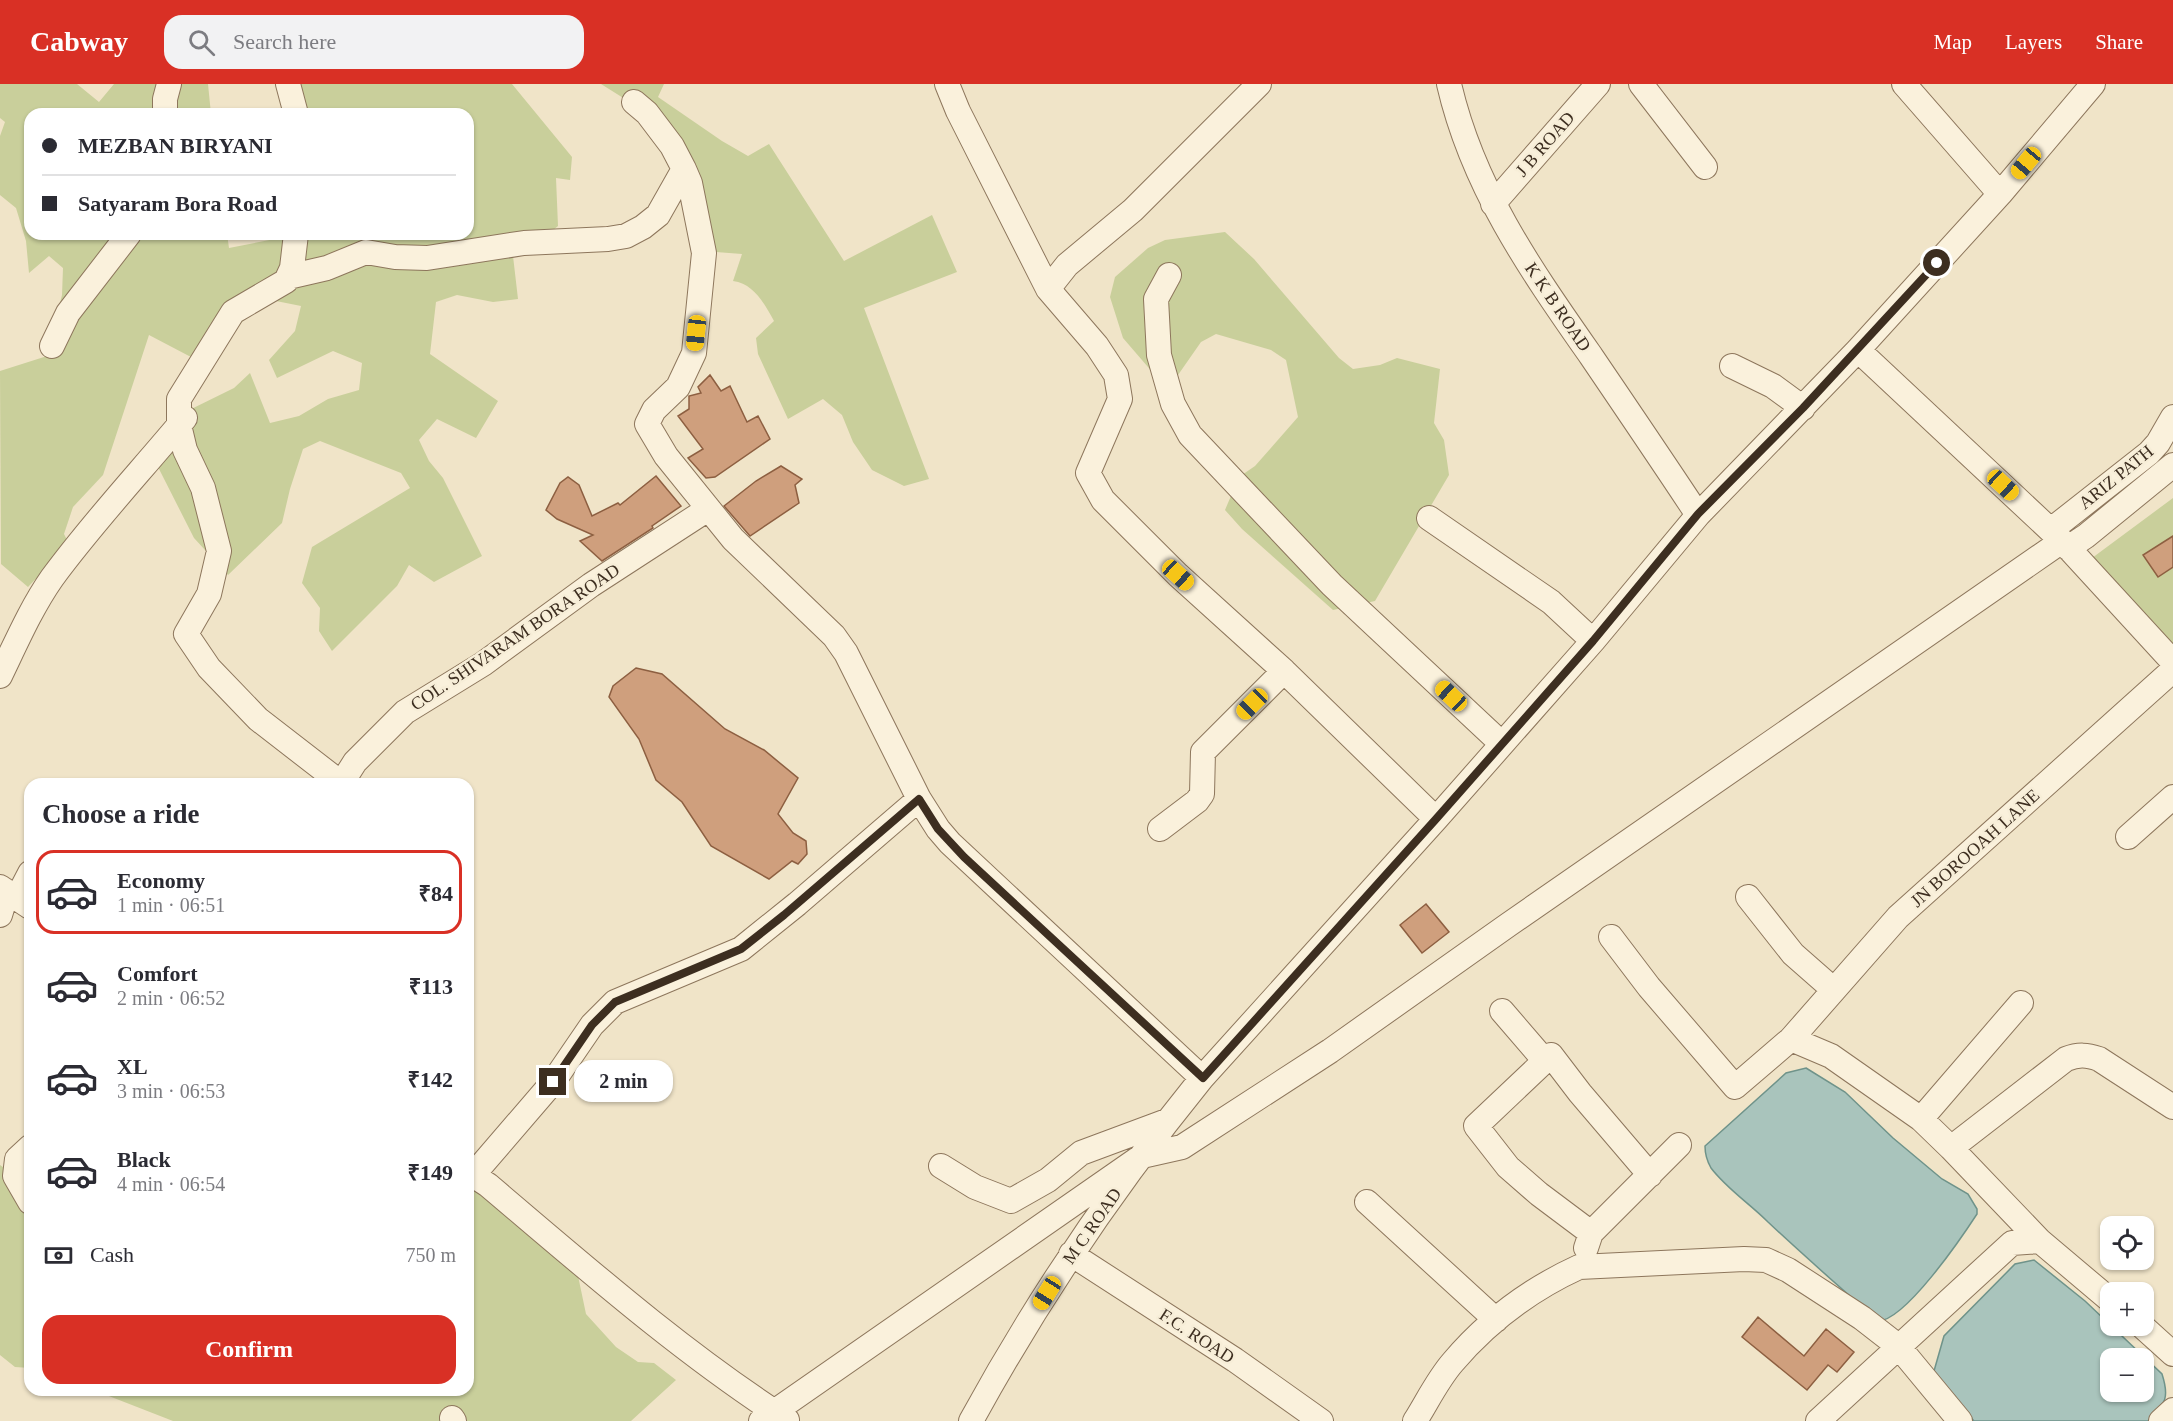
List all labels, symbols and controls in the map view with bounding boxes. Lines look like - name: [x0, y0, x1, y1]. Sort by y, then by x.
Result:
- search box: [164, 15, 584, 69]
- text: Cabway: [30, 26, 128, 57]
- icon: search: [185, 26, 218, 59]
- text: Search here: [233, 29, 336, 54]
- text: Map: [1934, 30, 1972, 54]
- text: Layers: [2005, 30, 2062, 54]
- text: Share: [2095, 30, 2143, 54]
- street label: J B ROAD: [1512, 108, 1578, 180]
- text: MEZBAN BIRYANI: [78, 133, 273, 158]
- car: [2008, 143, 2044, 183]
- text: Satyaram Bora Road: [78, 191, 277, 216]
- route start: [1923, 249, 1950, 276]
- street label: K K B ROAD: [1521, 259, 1595, 355]
- car: [685, 314, 707, 352]
- street label: ARIZ PATH: [2075, 441, 2157, 513]
- car: [1984, 466, 2022, 504]
- car: [1159, 556, 1197, 594]
- street label: COL. SHIVARAM BORA ROAD: [407, 559, 623, 715]
- car: [1432, 677, 1470, 715]
- car: [1233, 685, 1271, 723]
- street label: JN BOROOAH LANE: [1907, 785, 2043, 911]
- text: Choose a ride: [42, 799, 200, 829]
- icon: car: [45, 865, 99, 919]
- text: Economy: [117, 868, 205, 893]
- text: ₹84: [418, 881, 453, 906]
- text: 1 min · 06:51: [117, 894, 225, 916]
- icon: car: [45, 958, 99, 1012]
- text: Comfort: [117, 961, 198, 986]
- text: ₹113: [409, 974, 453, 999]
- text: 2 min · 06:52: [117, 987, 225, 1009]
- icon: car: [45, 1051, 99, 1105]
- text: XL: [117, 1054, 148, 1079]
- callout: 2 min: [574, 1061, 673, 1103]
- text: ₹142: [407, 1067, 453, 1092]
- route end: [539, 1068, 566, 1095]
- text: 2 min: [599, 1070, 648, 1092]
- text: 3 min · 06:53: [117, 1080, 225, 1102]
- icon: car: [45, 1144, 99, 1198]
- text: Black: [117, 1147, 171, 1172]
- text: ₹149: [407, 1160, 453, 1185]
- text: 4 min · 06:54: [117, 1173, 225, 1195]
- street label: M C ROAD: [1059, 1184, 1125, 1268]
- map controls: [2100, 1216, 2154, 1402]
- button: locate: [2100, 1216, 2154, 1270]
- icon: cash: [42, 1239, 75, 1272]
- text: Cash: [90, 1242, 134, 1267]
- text: 750 m: [405, 1244, 456, 1266]
- car: [1030, 1273, 1064, 1313]
- button: +: [2100, 1282, 2154, 1336]
- street label: F.C. ROAD: [1156, 1304, 1238, 1368]
- button: Confirm: [42, 1315, 456, 1384]
- button: −: [2100, 1348, 2154, 1402]

